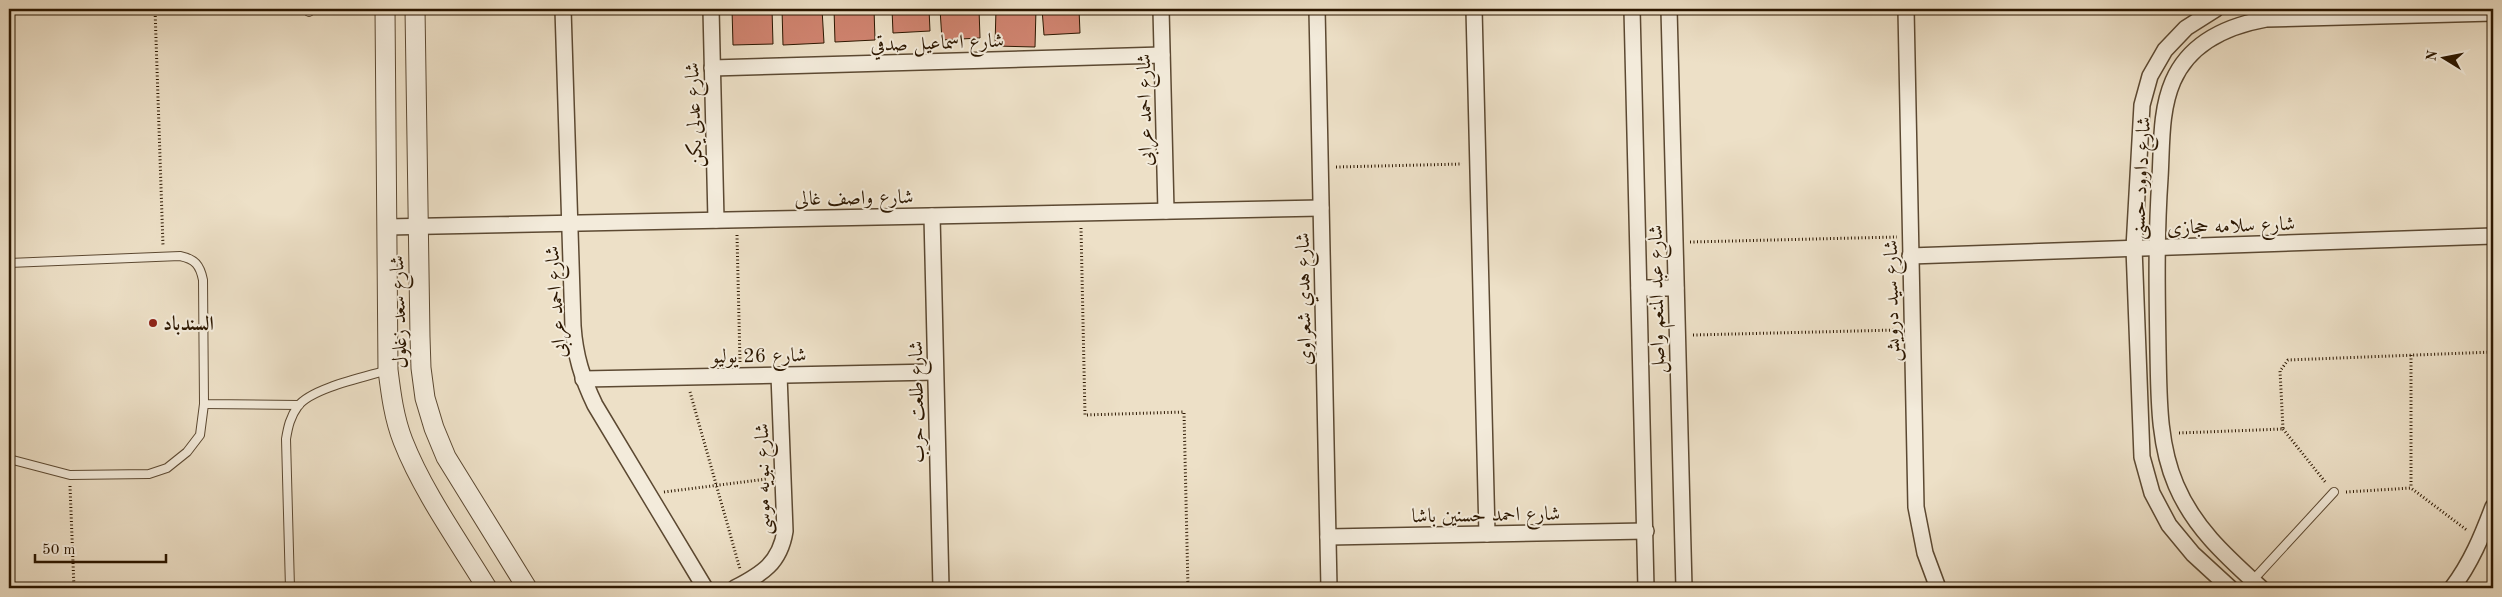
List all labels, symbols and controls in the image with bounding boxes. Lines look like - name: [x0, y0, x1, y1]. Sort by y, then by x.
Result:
- street label: شارع اسماعيل صدقي: [870, 31, 1004, 62]
- north arrow: [2420, 32, 2470, 82]
- text: N: [2424, 49, 2440, 62]
- street label: شارع احمد عرابى: [1135, 54, 1163, 166]
- street label: شارع عدلى يكن: [681, 62, 713, 168]
- street label: شارع داوود حسنى: [2129, 116, 2161, 240]
- street label: شارع واصف غالى: [794, 188, 914, 216]
- street label: شارع سلامه حجازى: [2167, 215, 2296, 245]
- street label: شارع عبد المنعم واصل: [1647, 224, 1676, 373]
- street label: شارع هدي شعراوى: [1294, 232, 1322, 366]
- street label: شارع سيد درويش: [1882, 240, 1910, 362]
- street label: شارع احمد عرابى: [543, 245, 577, 359]
- street label: شارع سعد زغلول: [388, 255, 418, 369]
- place label: السندباد: [163, 314, 214, 335]
- marker: السندباد: [147, 317, 159, 329]
- street label: شارع طلعت حرب: [907, 341, 935, 463]
- street label: شارع 26 يوليو: [709, 346, 807, 374]
- street label: شارع نبويه موسى: [753, 423, 781, 535]
- street label: شارع احمد حسنين باشا: [1411, 505, 1561, 533]
- scale bar: [35, 532, 166, 564]
- text: 50 m: [42, 543, 76, 558]

